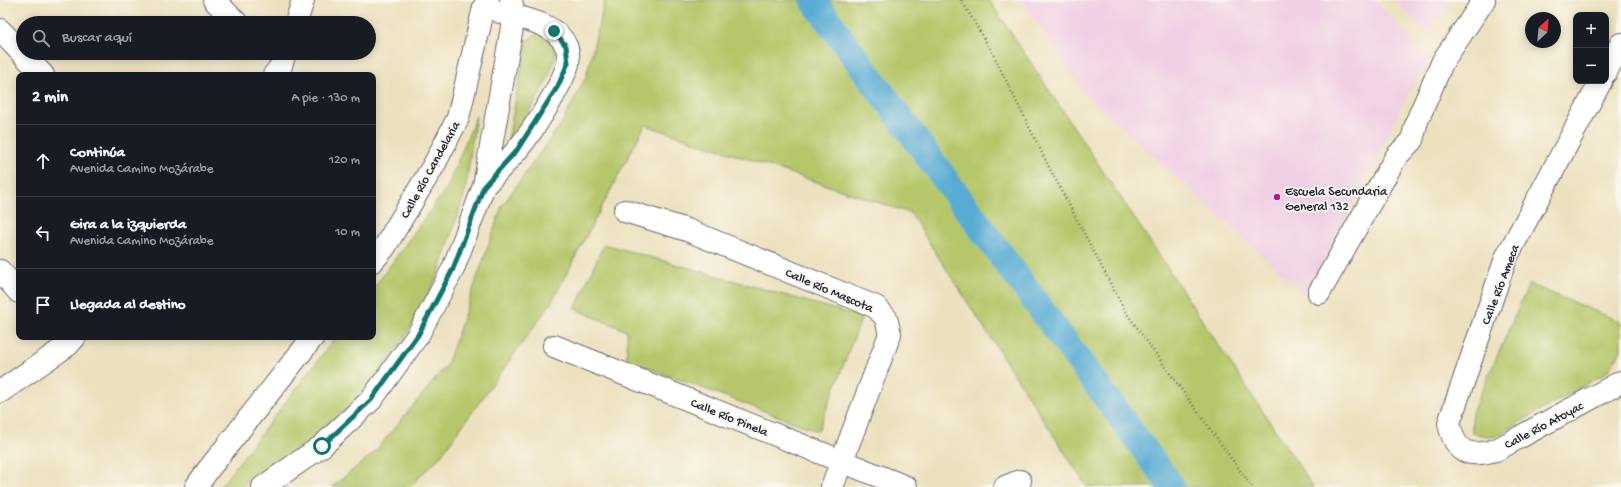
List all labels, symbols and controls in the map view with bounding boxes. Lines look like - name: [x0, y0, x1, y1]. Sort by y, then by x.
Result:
- north arrow: [1525, 12, 1561, 48]
- map controls: [1573, 12, 1609, 84]
- button: +: [1573, 12, 1609, 48]
- search box: [16, 16, 376, 60]
- route end: [545, 22, 563, 40]
- icon: search: [30, 27, 52, 49]
- text: Buscar aquí: [62, 29, 132, 47]
- button: −: [1573, 48, 1609, 84]
- text: 2 min: [32, 88, 68, 108]
- text: A pie · 130 m: [291, 91, 360, 106]
- street label: Calle Río Candelaria: [398, 118, 464, 221]
- text: Continúa: [70, 144, 125, 162]
- icon: ahead: [32, 150, 54, 172]
- text: 120 m: [329, 153, 360, 168]
- text: Avenida Camino Mozárabe: [70, 162, 213, 177]
- place label: Escuela Secundaria General 132: [1285, 185, 1388, 215]
- marker: Escuela Secundaria General 132: [1272, 192, 1282, 202]
- text: Gira a la izquierda: [70, 216, 186, 234]
- icon: left: [32, 222, 54, 244]
- text: 10 m: [335, 225, 360, 240]
- text: Avenida Camino Mozárabe: [70, 234, 213, 249]
- street label: Calle Río Ameca: [1479, 242, 1524, 327]
- street label: Calle Río Mascota: [783, 266, 876, 317]
- icon: arrive: [32, 294, 54, 316]
- text: Llegada al destino: [70, 296, 186, 314]
- street label: Calle Río Pinela: [688, 396, 771, 441]
- street label: Calle Río Atoyac: [1502, 399, 1587, 453]
- route start: [313, 437, 331, 455]

